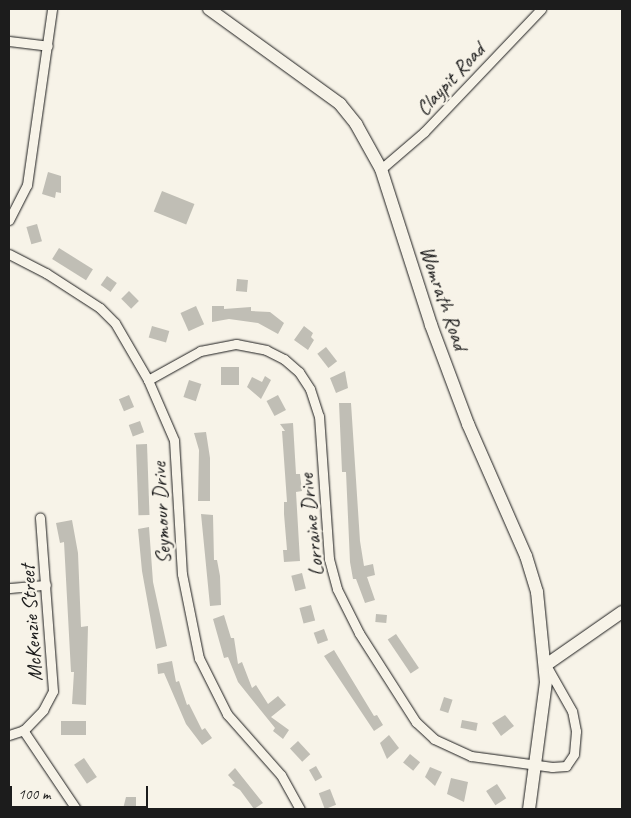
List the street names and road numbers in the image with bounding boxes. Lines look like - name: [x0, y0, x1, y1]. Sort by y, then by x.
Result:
- street label: Claypit Road: [410, 38, 490, 120]
- street label: Womrath Road: [415, 243, 473, 353]
- street label: Seymour Drive: [146, 461, 176, 565]
- street label: Lorraine Drive: [293, 473, 329, 577]
- street label: McKenzie Street: [14, 564, 48, 682]

